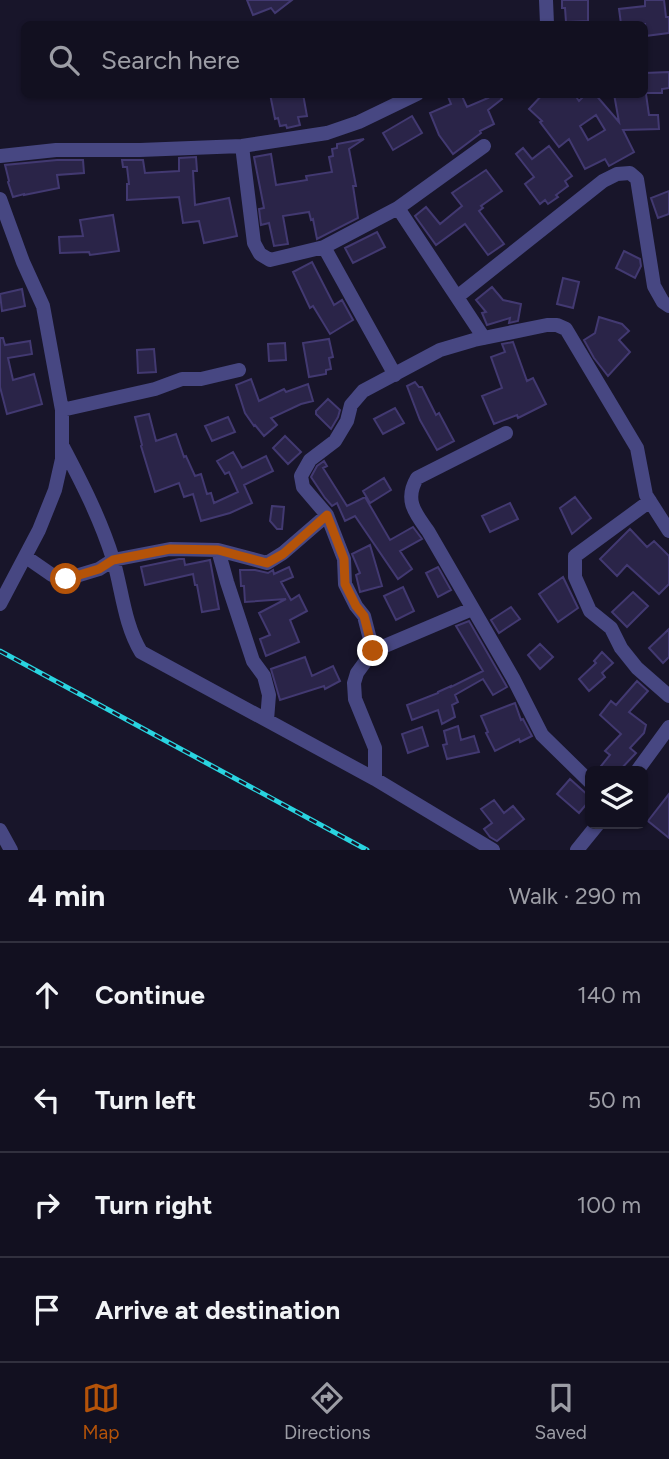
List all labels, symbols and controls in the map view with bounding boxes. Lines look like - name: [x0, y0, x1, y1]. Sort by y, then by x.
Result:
- search box: [21, 21, 648, 98]
- icon: search: [45, 41, 83, 79]
- text: Search here: [101, 44, 240, 76]
- route start: [50, 563, 81, 594]
- route end: [357, 635, 388, 666]
- map controls: [585, 766, 648, 829]
- button: layers: [585, 766, 648, 829]
- text: 4 min: [28, 877, 105, 914]
- text: Walk · 290 m: [509, 882, 641, 910]
- icon: ahead: [28, 976, 66, 1014]
- text: Continue: [95, 979, 205, 1011]
- text: 140 m: [577, 981, 641, 1009]
- icon: left: [28, 1081, 66, 1119]
- text: Turn left: [95, 1084, 196, 1116]
- text: 50 m: [588, 1086, 641, 1114]
- icon: right: [28, 1186, 66, 1224]
- text: Turn right: [95, 1189, 212, 1221]
- text: 100 m: [577, 1191, 641, 1219]
- icon: arrive: [28, 1291, 66, 1329]
- text: Arrive at destination: [95, 1294, 340, 1326]
- tab: Map: [82, 1379, 120, 1444]
- tab: Directions: [284, 1379, 371, 1444]
- tab: Saved: [535, 1379, 587, 1444]

